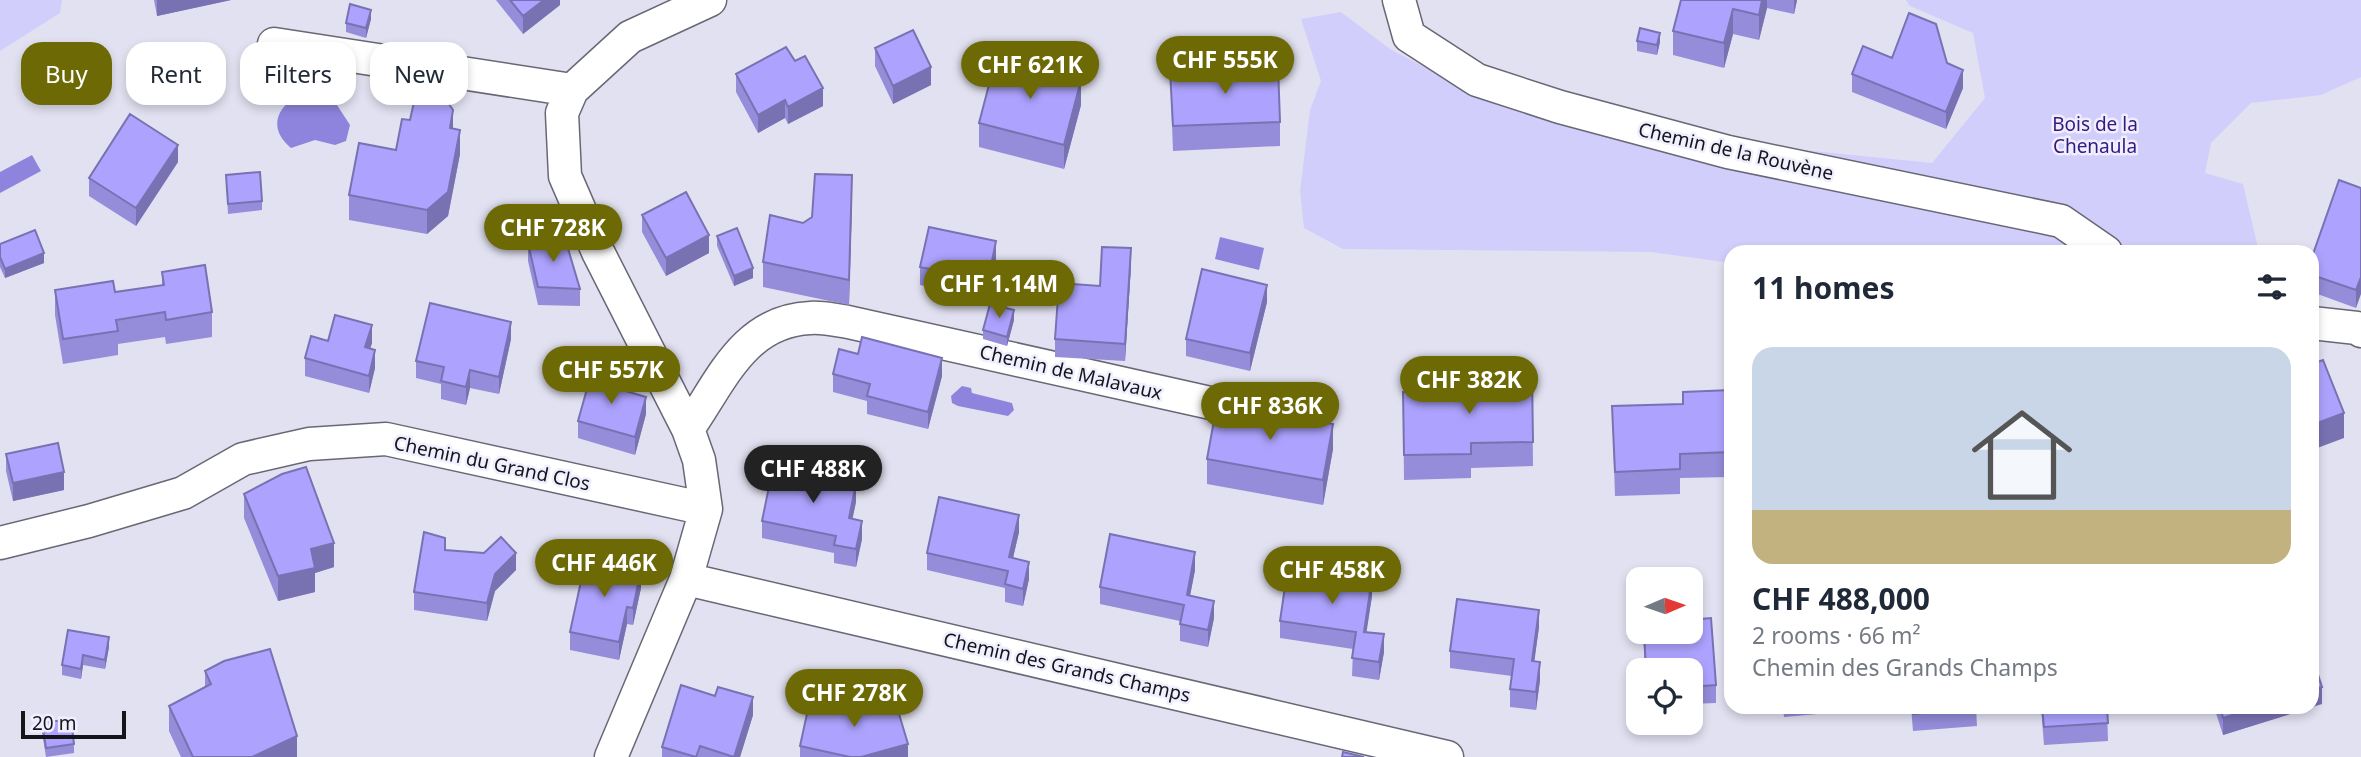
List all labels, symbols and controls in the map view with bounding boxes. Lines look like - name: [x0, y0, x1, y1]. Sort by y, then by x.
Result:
- pin: CHF 555K: [1153, 36, 1297, 96]
- chip: Buy: [21, 42, 112, 105]
- chip: Rent: [126, 42, 226, 105]
- chip: Filters: [240, 42, 356, 105]
- chip: New: [370, 42, 468, 105]
- pin: CHF 621K: [958, 42, 1102, 101]
- text: CHF 555K: [1172, 43, 1278, 75]
- text: CHF 621K: [977, 48, 1083, 80]
- park label: Bois de la Chenaula: [2052, 111, 2138, 159]
- street label: Chemin de la Rouvène: [1636, 116, 1836, 186]
- pin: CHF 728K: [481, 204, 625, 264]
- text: CHF 728K: [500, 211, 606, 243]
- pin: CHF 1.14M: [919, 260, 1079, 320]
- text: CHF 1.14M: [940, 267, 1058, 299]
- text: 11 homes: [1752, 267, 1895, 308]
- icon: filters: [2253, 268, 2291, 306]
- street label: Chemin de Malavaux: [977, 338, 1165, 406]
- pin: CHF 557K: [539, 346, 683, 406]
- text: CHF 557K: [558, 353, 664, 385]
- pin: CHF 382K: [1397, 356, 1541, 416]
- text: CHF 382K: [1416, 363, 1522, 395]
- pin: CHF 836K: [1198, 382, 1342, 442]
- text: CHF 836K: [1217, 389, 1323, 421]
- icon: home: [1959, 392, 2085, 518]
- street label: Chemin du Grand Clos: [391, 429, 593, 497]
- pin: CHF 488K: [741, 446, 885, 505]
- text: CHF 488K: [760, 452, 866, 484]
- pin: CHF 446K: [532, 540, 676, 599]
- text: CHF 446K: [551, 546, 657, 578]
- pin: CHF 458K: [1260, 546, 1404, 606]
- text: CHF 458K: [1279, 553, 1385, 585]
- north arrow: [1626, 567, 1703, 644]
- map controls: [1626, 567, 1703, 735]
- text: CHF 488,000: [1752, 578, 1930, 619]
- text: 2 rooms · 66 m²: [1752, 619, 1921, 651]
- street label: Chemin des Grands Champs: [941, 626, 1193, 708]
- text: Chemin des Grands Champs: [1752, 651, 2058, 683]
- button: locate: [1626, 658, 1703, 735]
- pin: CHF 278K: [782, 670, 926, 729]
- text: CHF 278K: [801, 676, 907, 708]
- scale bar: [21, 708, 126, 740]
- text: 20 m: [32, 710, 76, 736]

